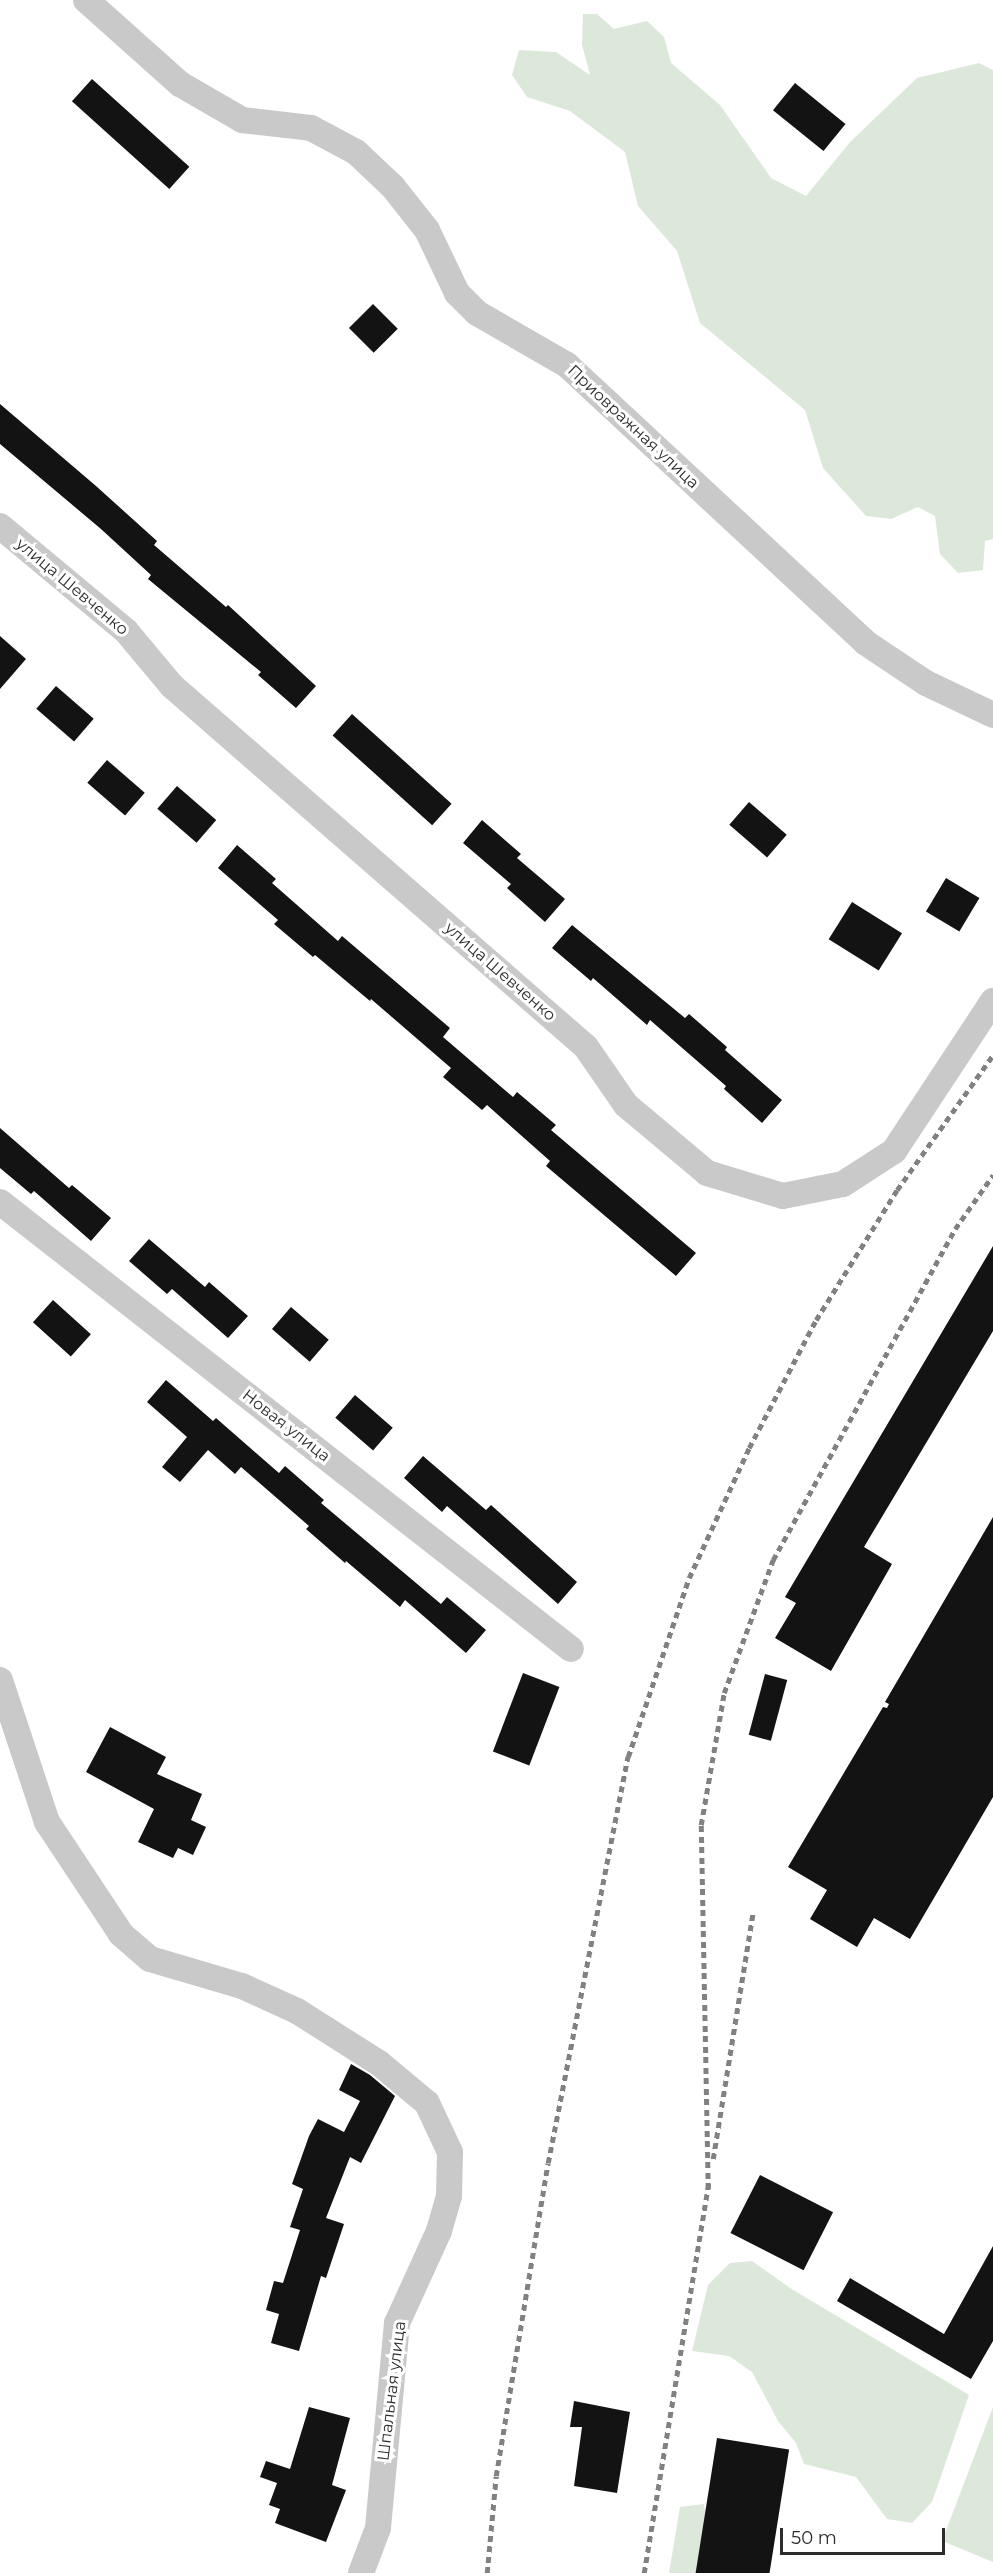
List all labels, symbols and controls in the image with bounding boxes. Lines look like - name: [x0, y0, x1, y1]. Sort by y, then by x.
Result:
- street label: Приовражная улица: [563, 361, 703, 493]
- street label: улица Шевченко: [12, 534, 132, 640]
- street label: улица Шевченко: [441, 919, 559, 1025]
- street label: Новая улица: [238, 1386, 334, 1466]
- street label: Шпальная улица: [374, 2320, 410, 2462]
- scale bar: [783, 2516, 948, 2554]
- text: 50 m: [791, 2527, 837, 2549]

